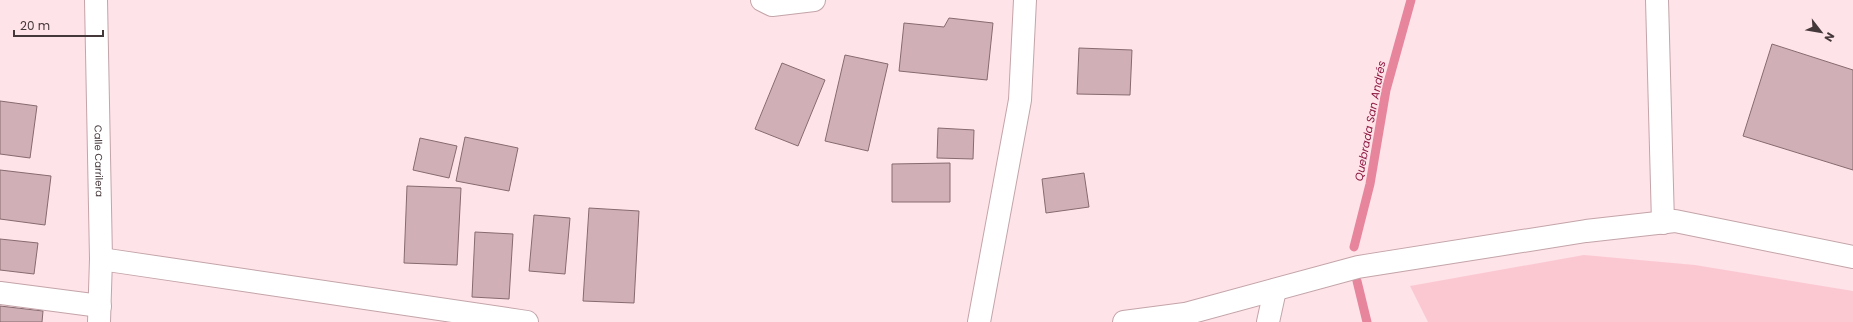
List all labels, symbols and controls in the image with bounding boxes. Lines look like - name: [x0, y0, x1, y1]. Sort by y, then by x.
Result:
- scale bar: [14, 12, 103, 38]
- north arrow: [1801, 12, 1841, 52]
- text: 20 m: [20, 17, 50, 34]
- text: N: [1821, 29, 1839, 45]
- water label: Quebrada San Andrés: [1350, 59, 1390, 183]
- street label: Calle Carrilera: [90, 125, 107, 197]

